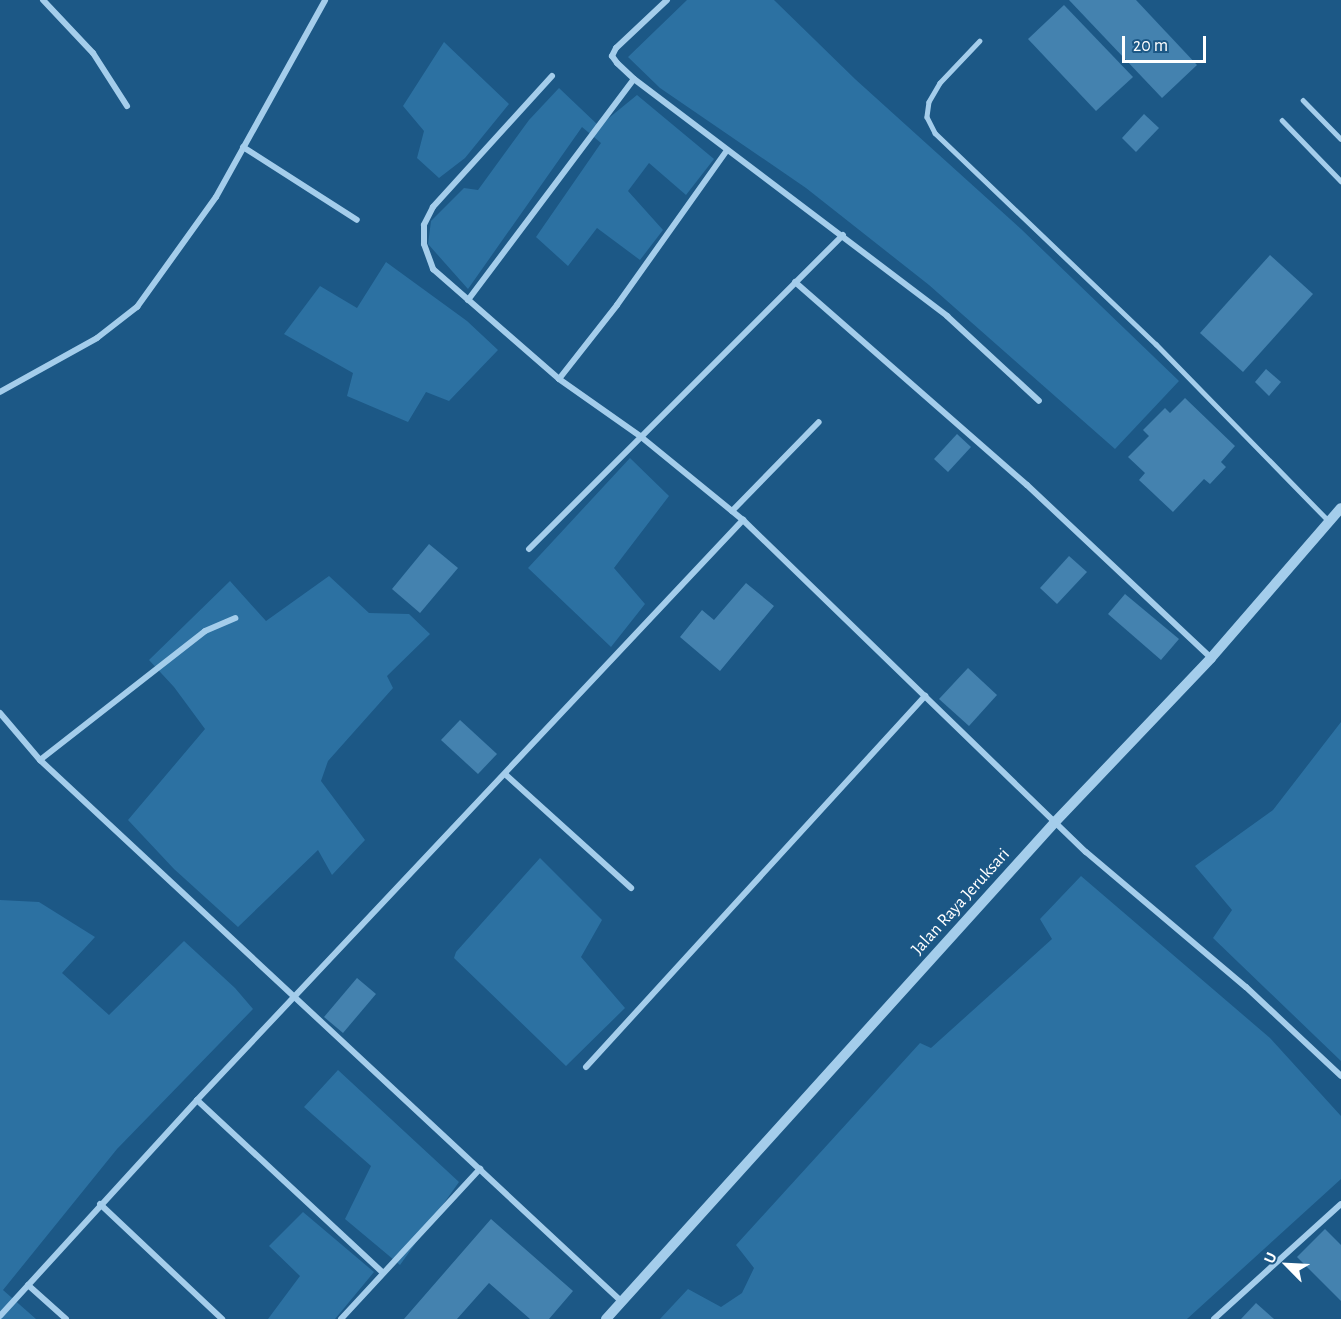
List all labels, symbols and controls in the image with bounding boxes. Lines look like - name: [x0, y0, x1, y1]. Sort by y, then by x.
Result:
- scale bar: [1125, 24, 1209, 62]
- text: 20 m: [1133, 37, 1168, 55]
- street label: Jalan Raya Jeruksari: [907, 844, 1015, 960]
- north arrow: [1257, 1235, 1317, 1295]
- text: U: [1261, 1250, 1280, 1266]

